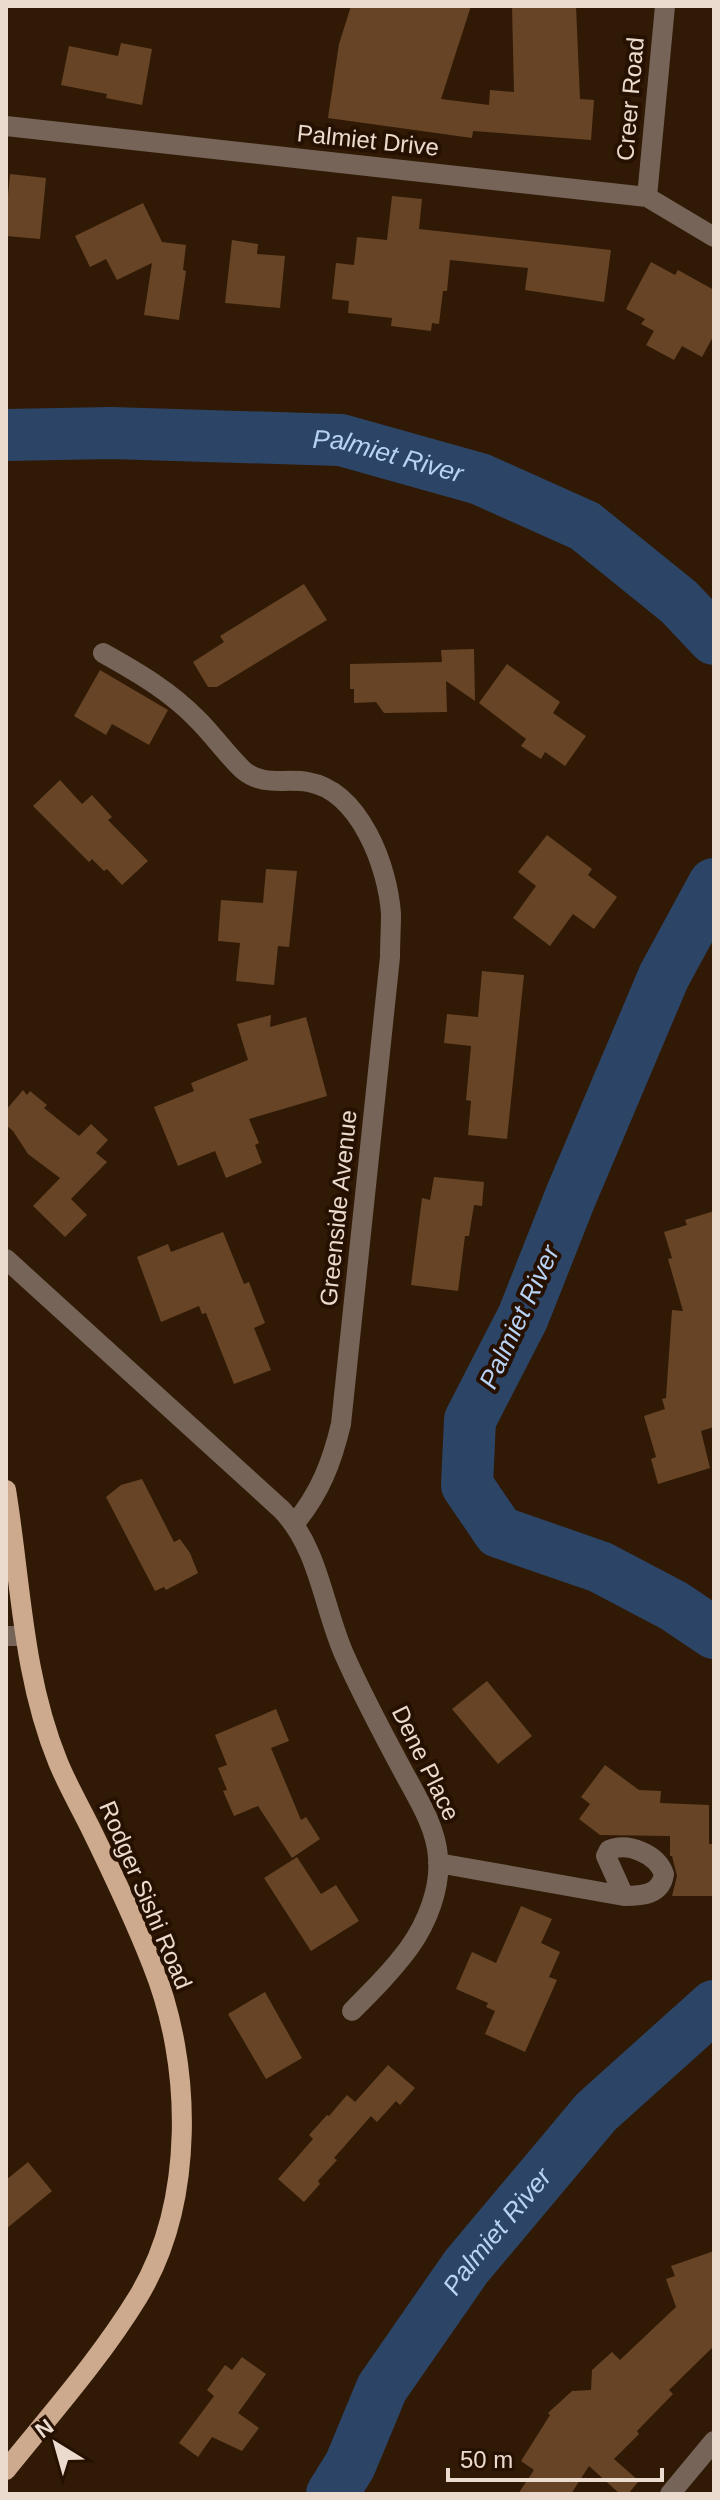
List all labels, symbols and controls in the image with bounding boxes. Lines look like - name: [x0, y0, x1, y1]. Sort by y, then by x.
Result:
- street label: Creer Road: [611, 36, 649, 162]
- street label: Palmiet Drive: [296, 119, 440, 161]
- water label: Palmiet River: [312, 424, 468, 489]
- street label: Greenside Avenue: [314, 1109, 362, 1307]
- water label: Palmiet River: [473, 1239, 566, 1393]
- street label: Dene Place: [387, 1701, 465, 1825]
- street label: Rodger Sishi Road: [94, 1797, 198, 1993]
- water label: Palmiet River: [436, 2161, 558, 2300]
- north arrow: [16, 2404, 96, 2484]
- text: N: [30, 2414, 58, 2443]
- scale bar: [448, 2432, 662, 2482]
- text: 50 m: [460, 2446, 513, 2473]

